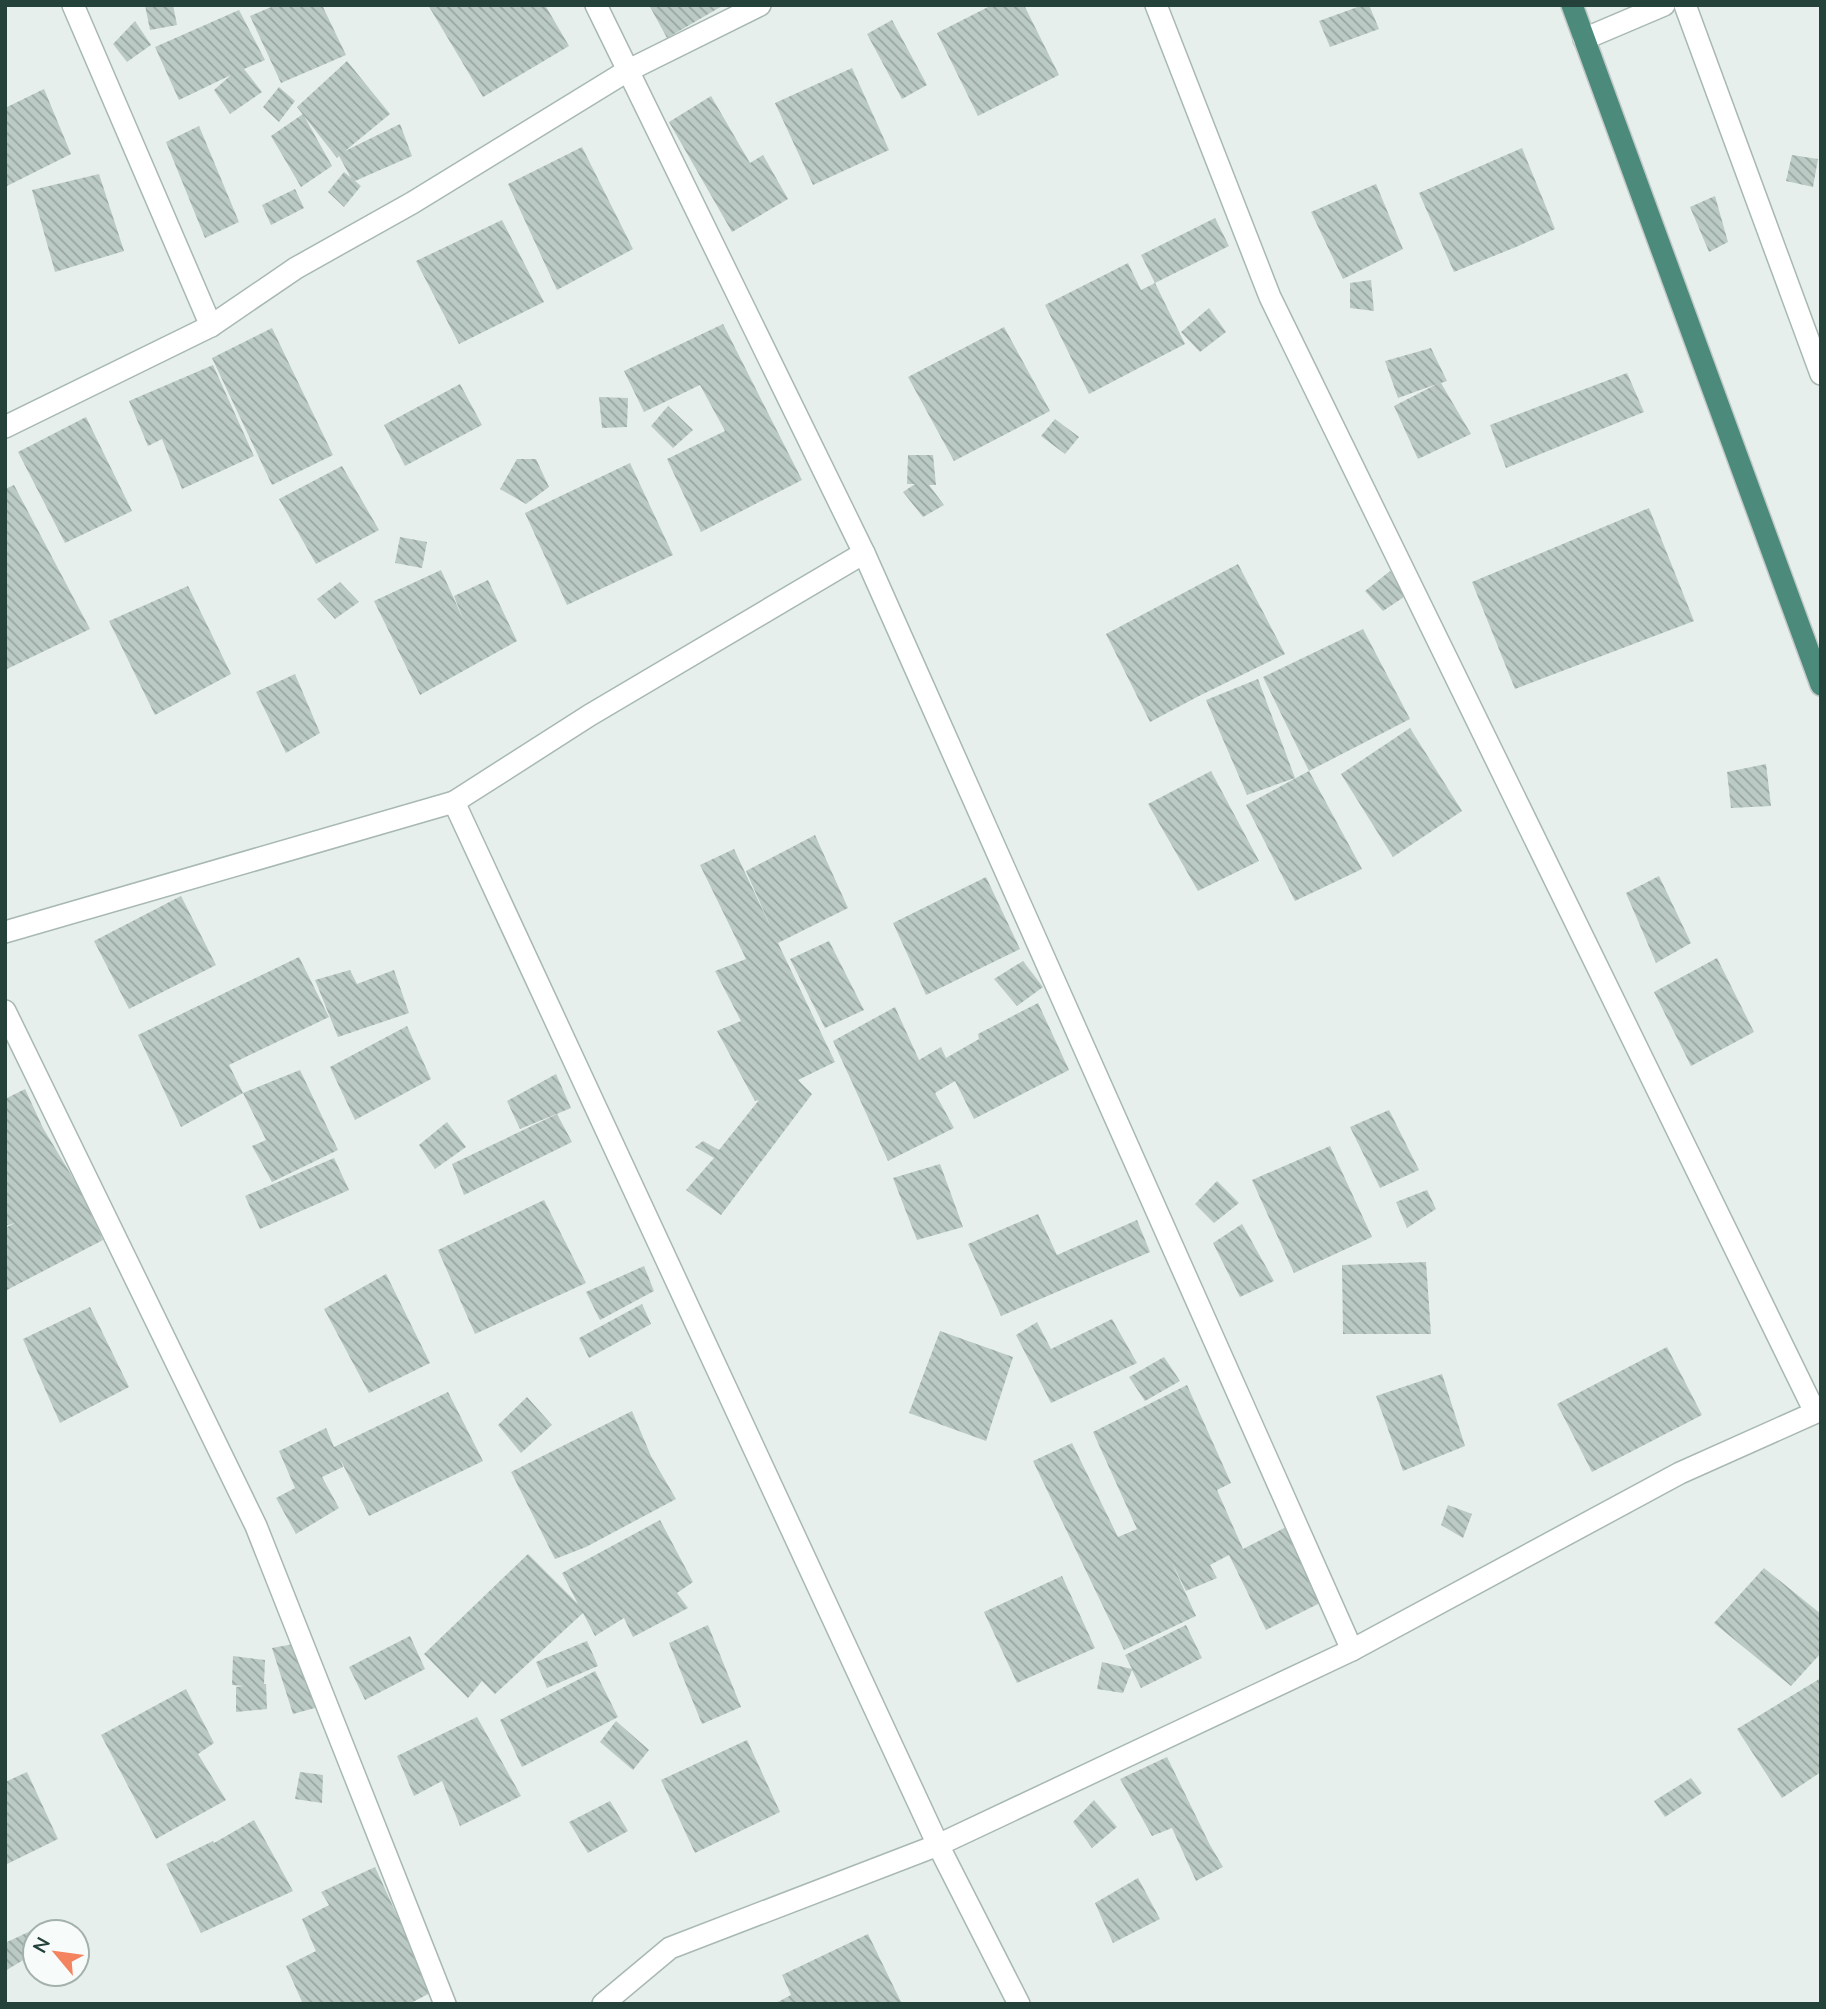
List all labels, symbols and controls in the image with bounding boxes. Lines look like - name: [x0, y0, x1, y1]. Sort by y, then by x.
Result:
- north arrow: [21, 1918, 91, 1988]
- text: N: [27, 1933, 55, 1957]

